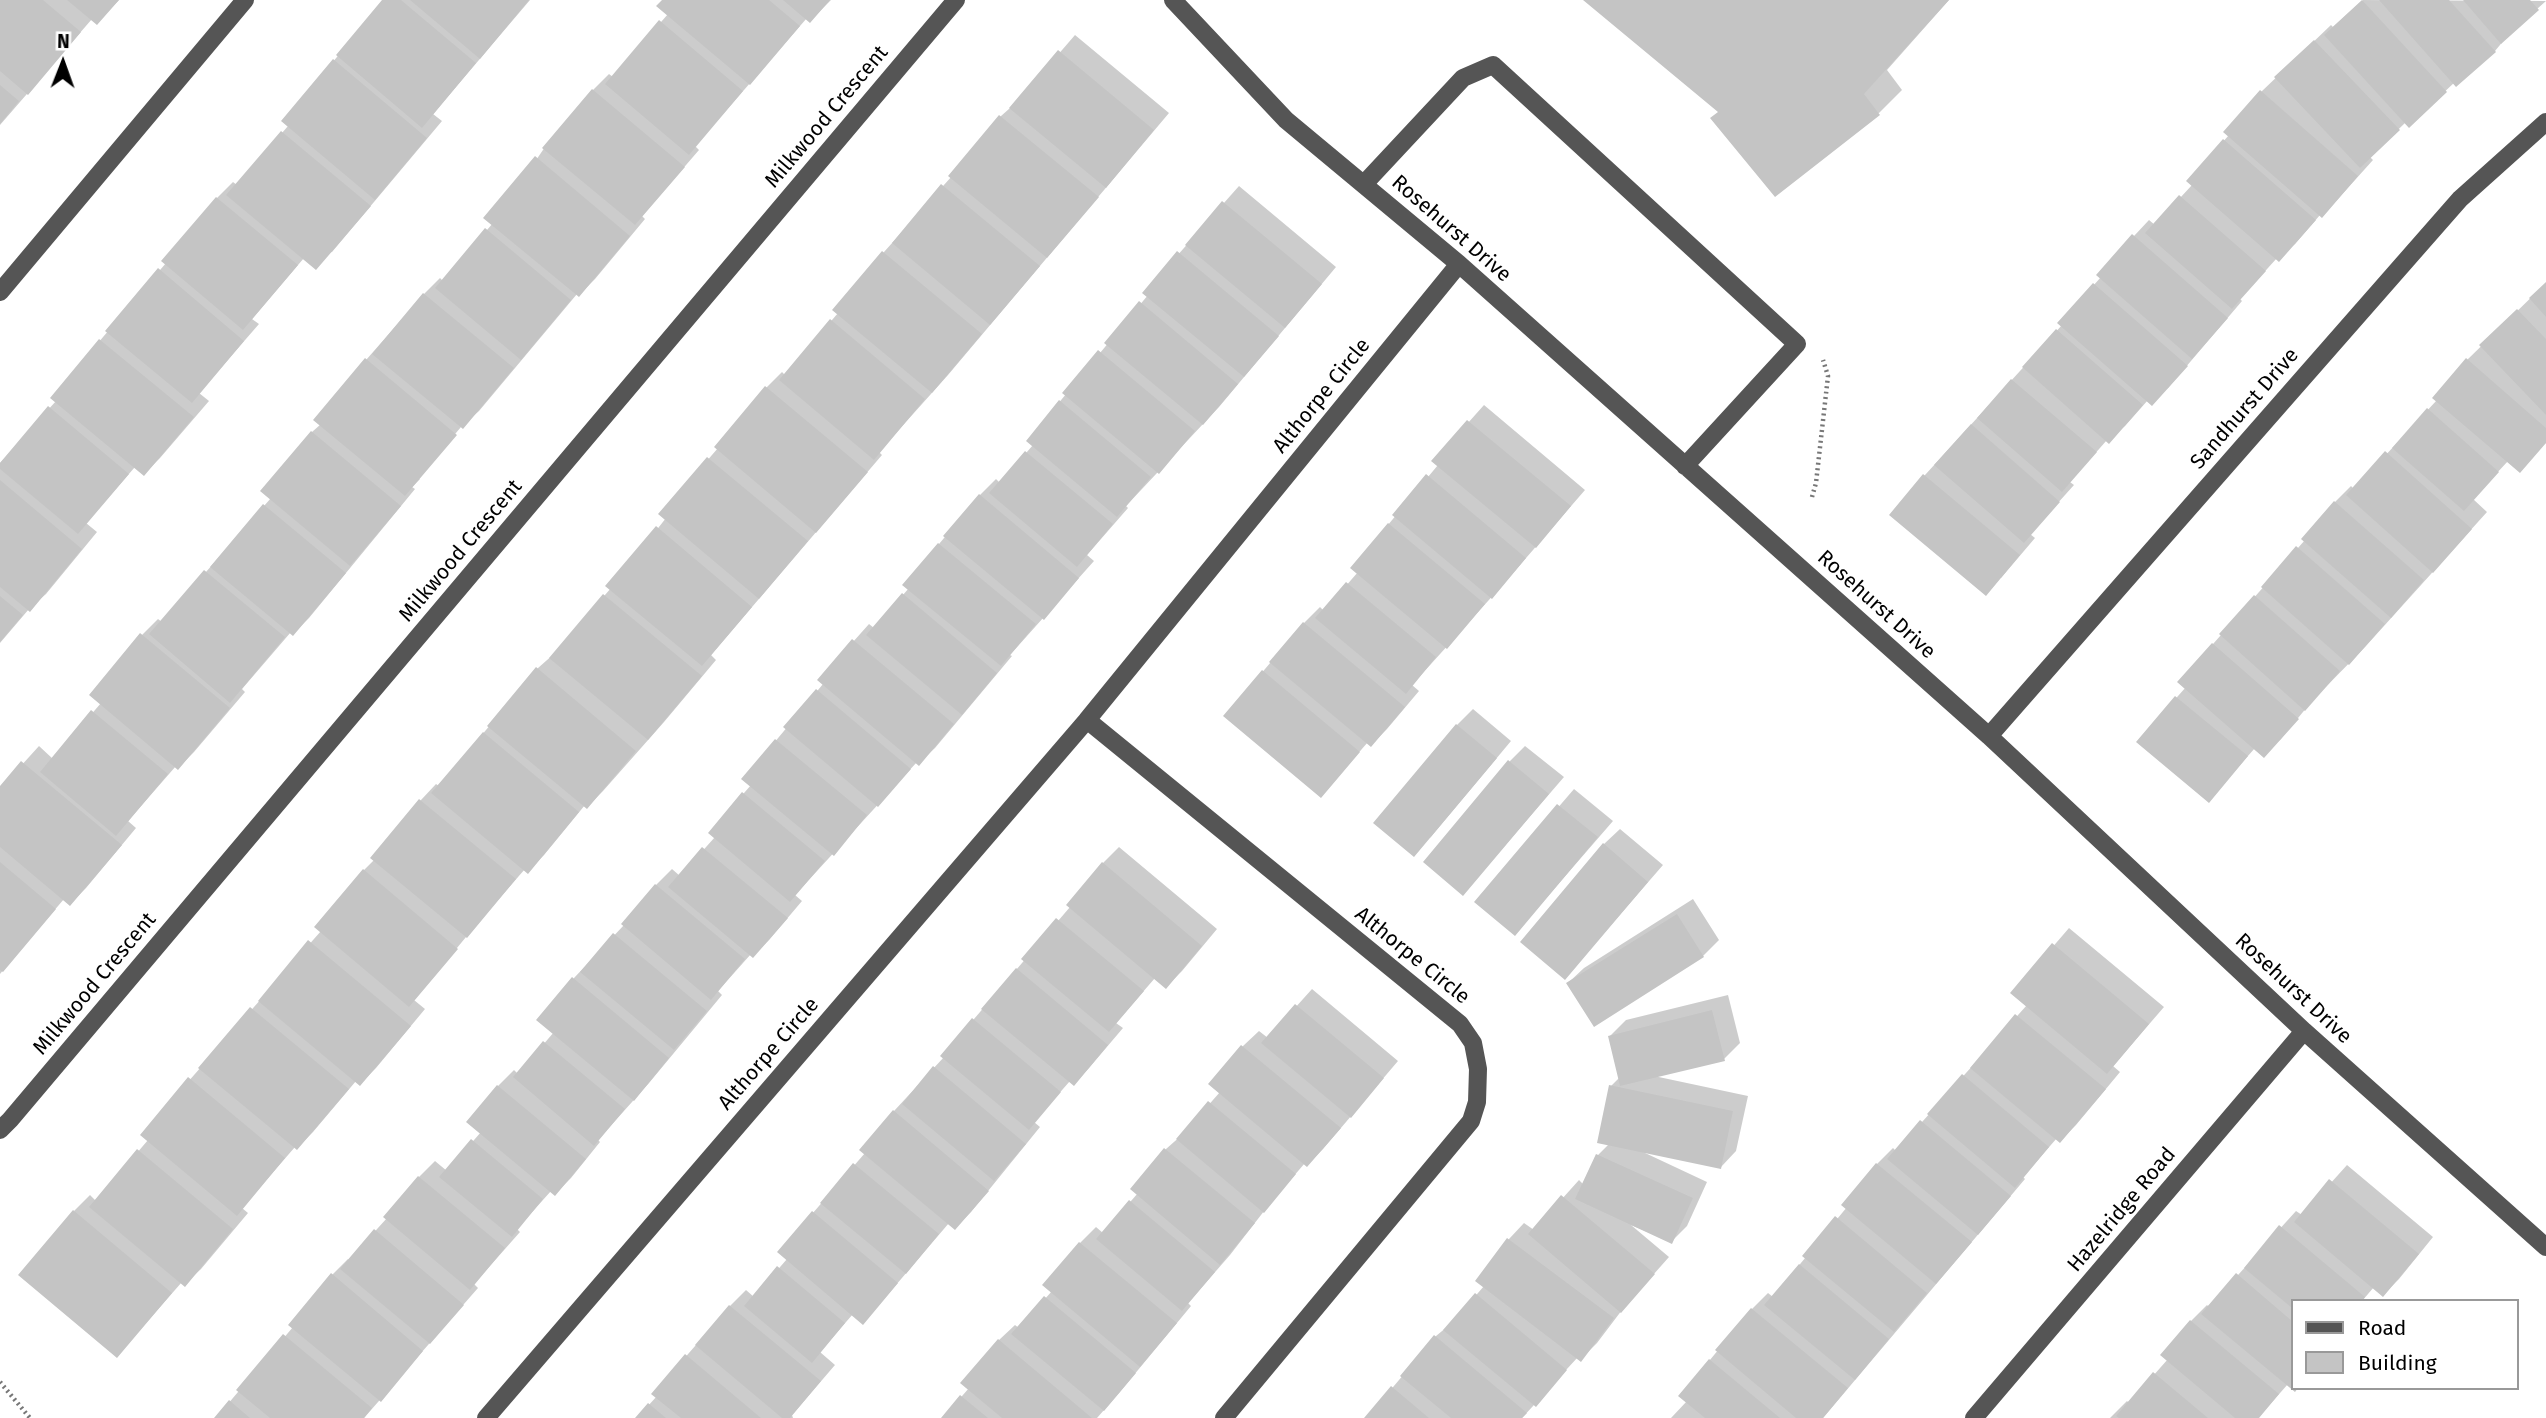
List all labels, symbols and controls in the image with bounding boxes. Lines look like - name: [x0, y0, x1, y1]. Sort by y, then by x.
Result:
- north arrow: [28, 28, 98, 98]
- text: N: [57, 30, 70, 53]
- street label: Milkwood Crescent: [760, 41, 894, 193]
- street label: Rosehurst Drive: [1386, 170, 1516, 288]
- street label: Althorpe Circle: [1268, 333, 1376, 459]
- street label: Sandhurst Drive: [2186, 343, 2304, 475]
- street label: Milkwood Crescent: [394, 475, 528, 627]
- street label: Rosehurst Drive: [1812, 545, 1940, 665]
- street label: Althorpe Circle: [1349, 902, 1475, 1010]
- street label: Milkwood Crescent: [28, 908, 162, 1060]
- street label: Rosehurst Drive: [2229, 928, 2357, 1050]
- street label: Althorpe Circle: [713, 993, 825, 1115]
- street label: Hazelridge Road: [2063, 1143, 2181, 1277]
- legend: [2290, 1299, 2518, 1390]
- text: Road: [2358, 1315, 2406, 1341]
- text: Building: [2358, 1350, 2437, 1376]

